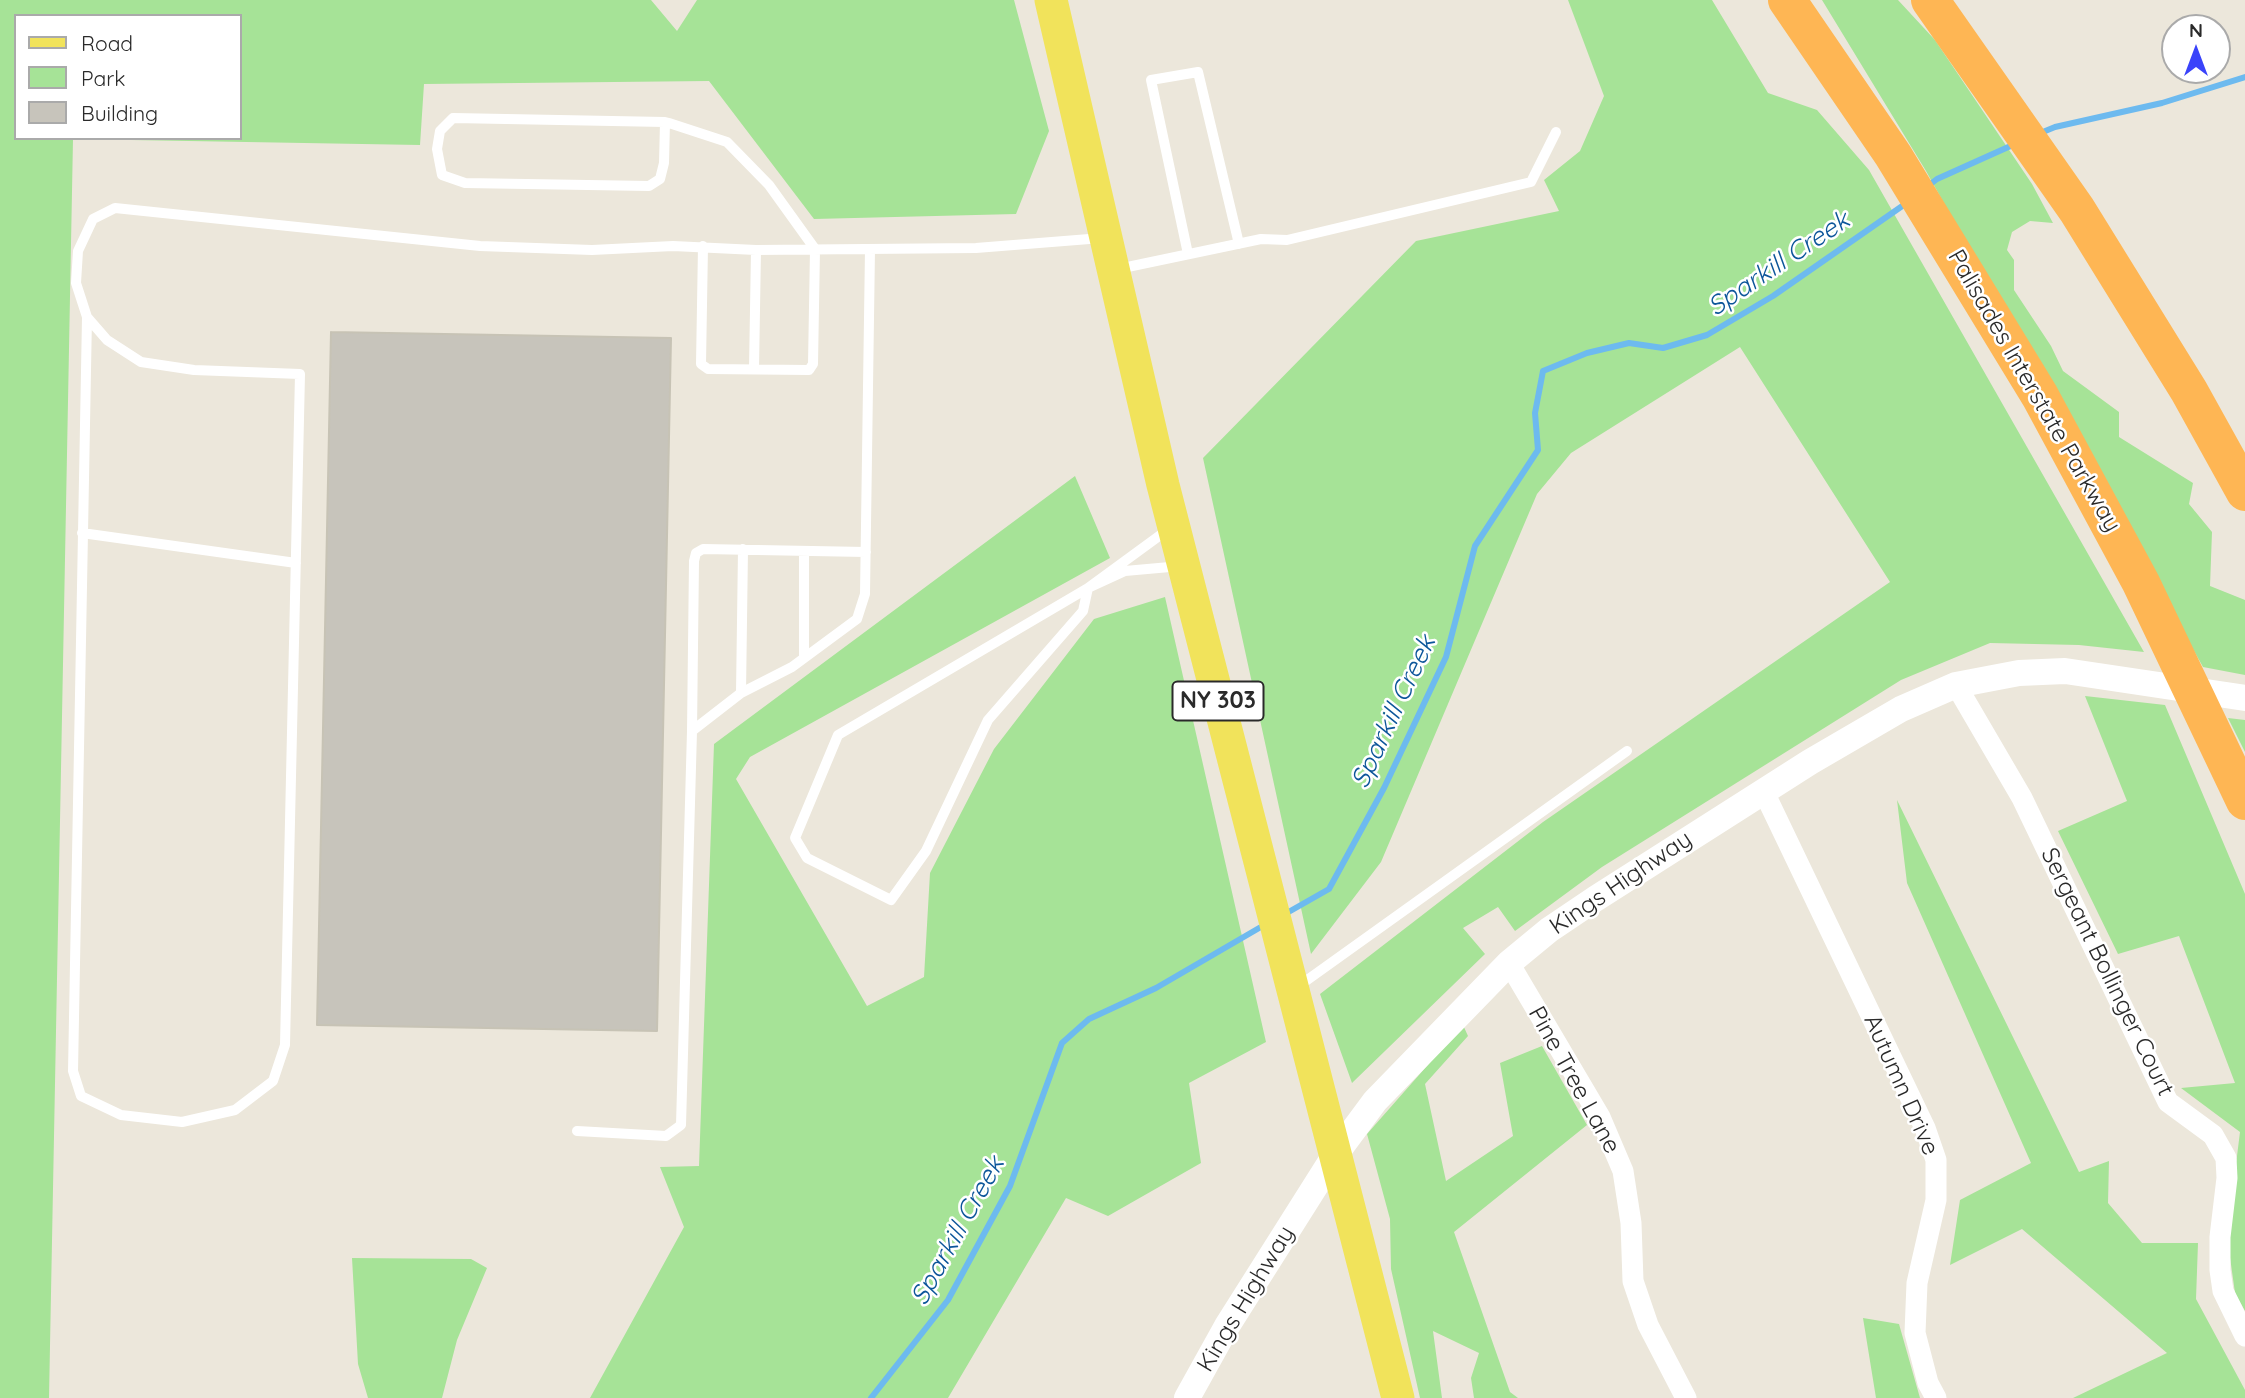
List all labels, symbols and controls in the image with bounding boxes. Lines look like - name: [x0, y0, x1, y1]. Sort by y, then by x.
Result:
- legend: [14, 14, 242, 140]
- north arrow: [2161, 14, 2231, 84]
- text: N: [2189, 18, 2203, 42]
- text: Road: [81, 30, 133, 56]
- text: Park: [81, 65, 125, 91]
- text: Building: [81, 100, 158, 126]
- water label: Sparkill Creek: [1702, 205, 1856, 323]
- street label: Palisades Interstate Parkway: [1941, 245, 2127, 537]
- water label: Sparkill Creek: [1345, 631, 1443, 793]
- road number: NY 303: [1172, 681, 1264, 720]
- street label: Kings Highway: [1545, 825, 1697, 941]
- street label: Sergeant Bollinger Court: [2034, 843, 2180, 1101]
- street label: Pine Tree Lane: [1522, 1001, 1626, 1159]
- street label: Autumn Drive: [1857, 1010, 1945, 1160]
- water label: Sparkill Creek: [905, 1152, 1011, 1310]
- street label: Kings Highway: [1191, 1221, 1301, 1377]

